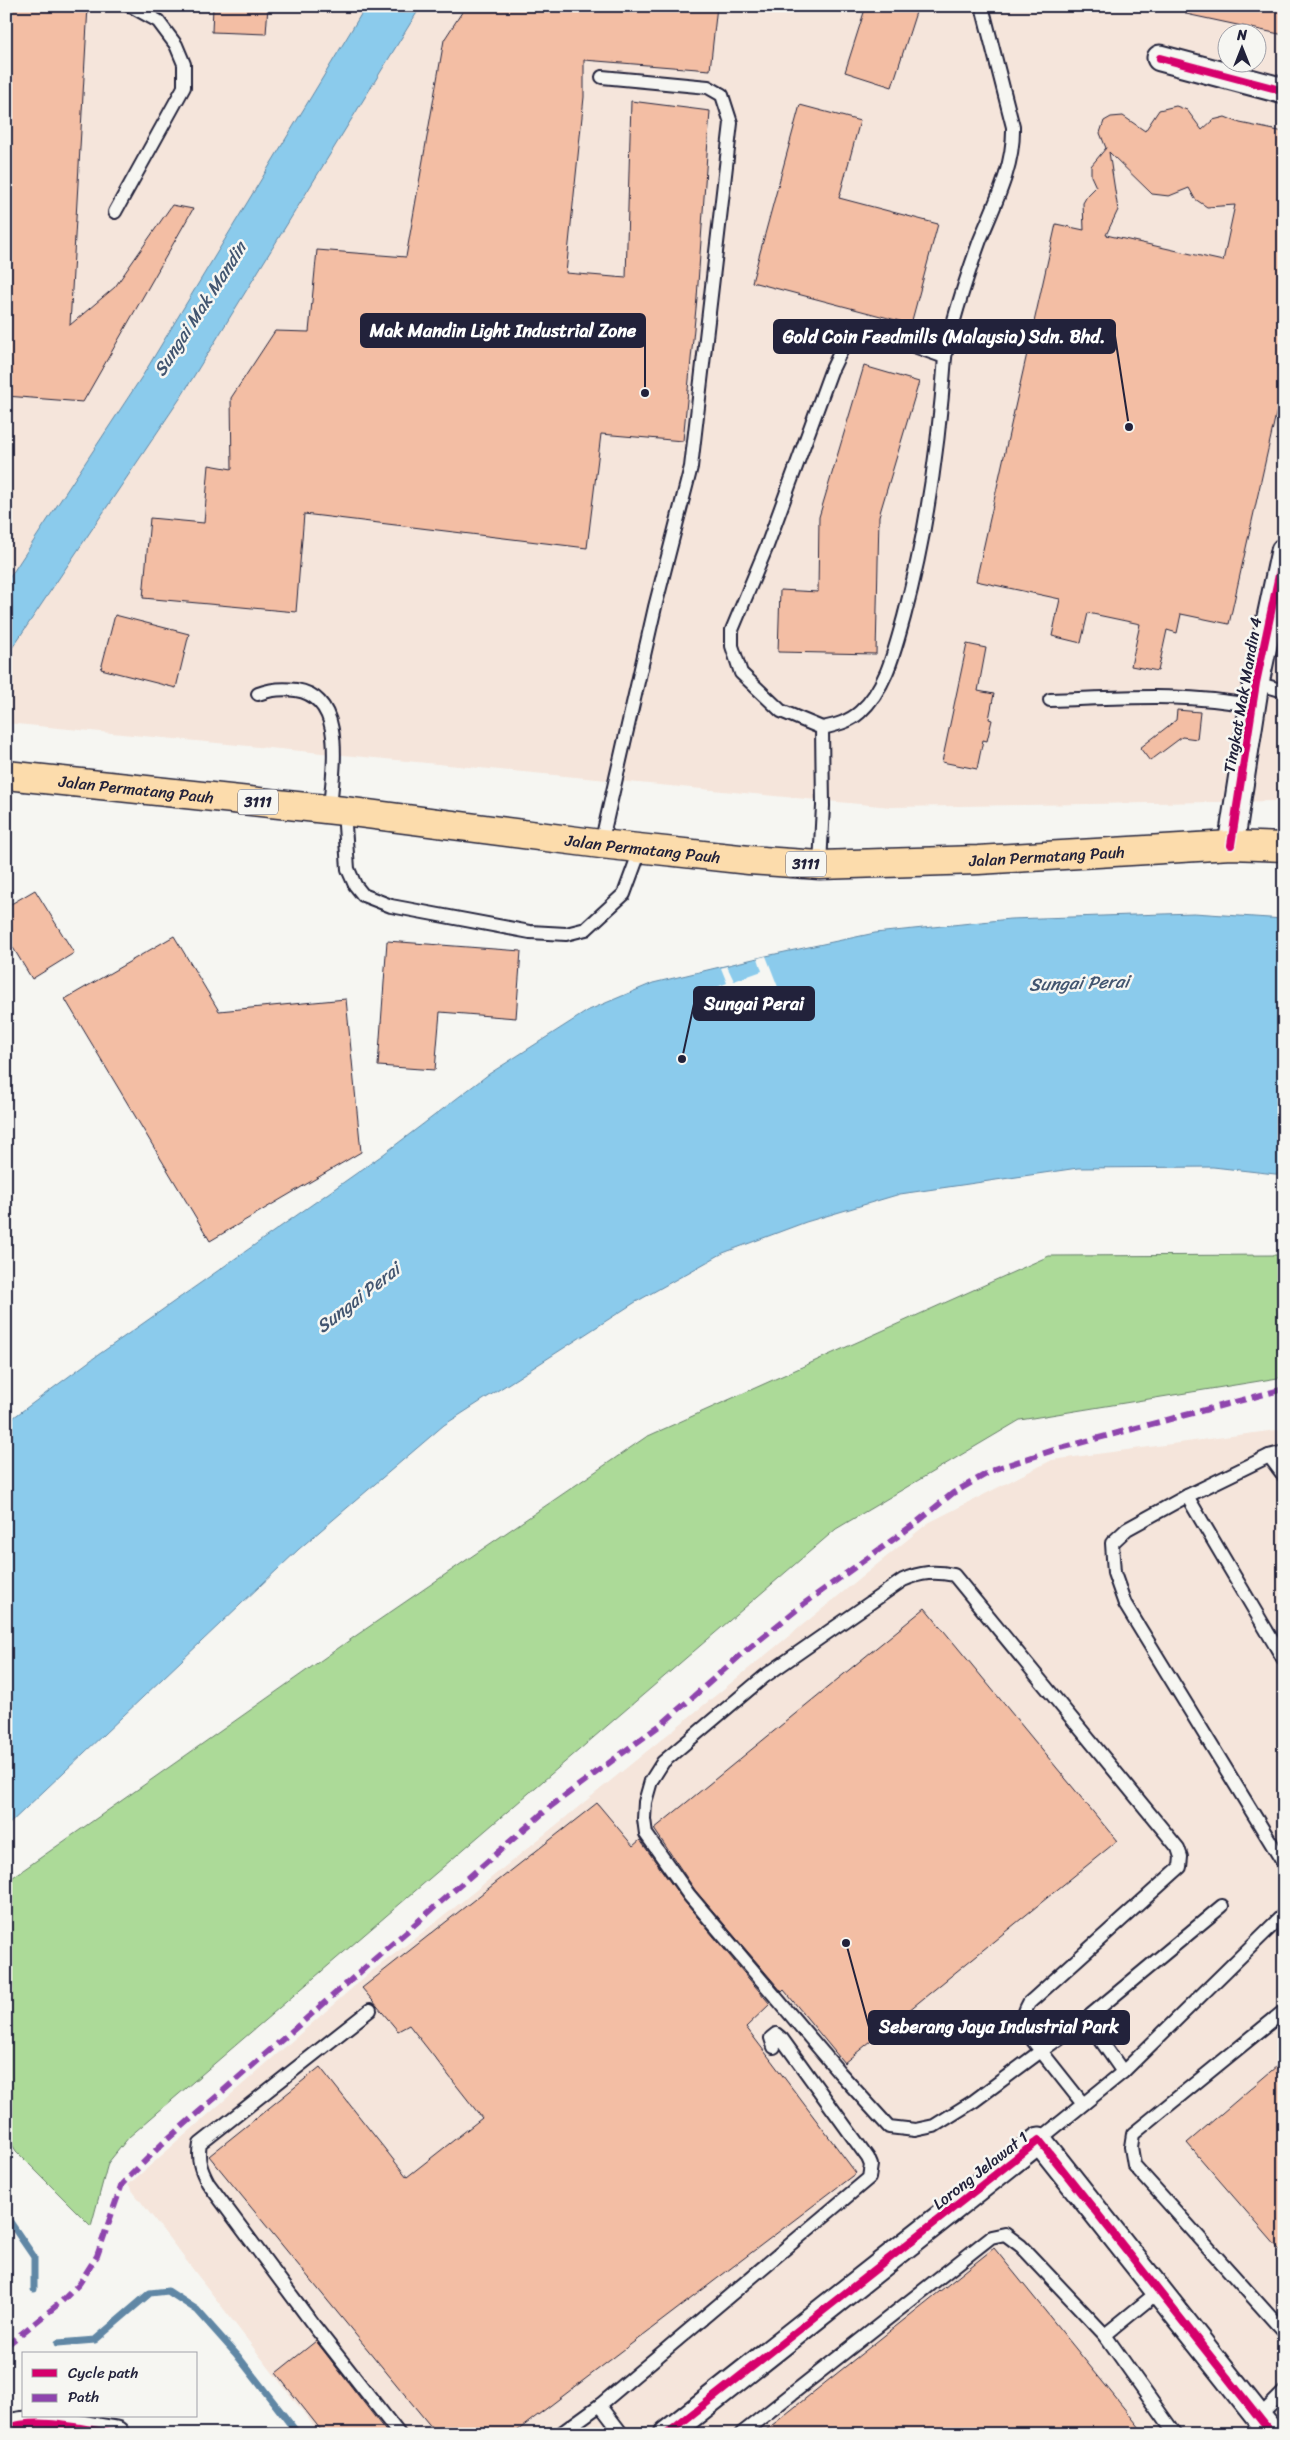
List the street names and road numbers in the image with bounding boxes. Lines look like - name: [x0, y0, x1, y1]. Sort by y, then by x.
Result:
- street label: Tingkat Mak Mandin 4: [1215, 615, 1270, 775]
- street label: Jalan Permatang Pauh: [56, 767, 215, 812]
- road number: 3111: [238, 790, 278, 814]
- street label: Jalan Permatang Pauh: [562, 825, 722, 872]
- street label: Jalan Permatang Pauh: [968, 837, 1125, 875]
- road number: 3111: [786, 852, 826, 876]
- street label: Lorong Jelawat 1: [926, 2123, 1035, 2217]

